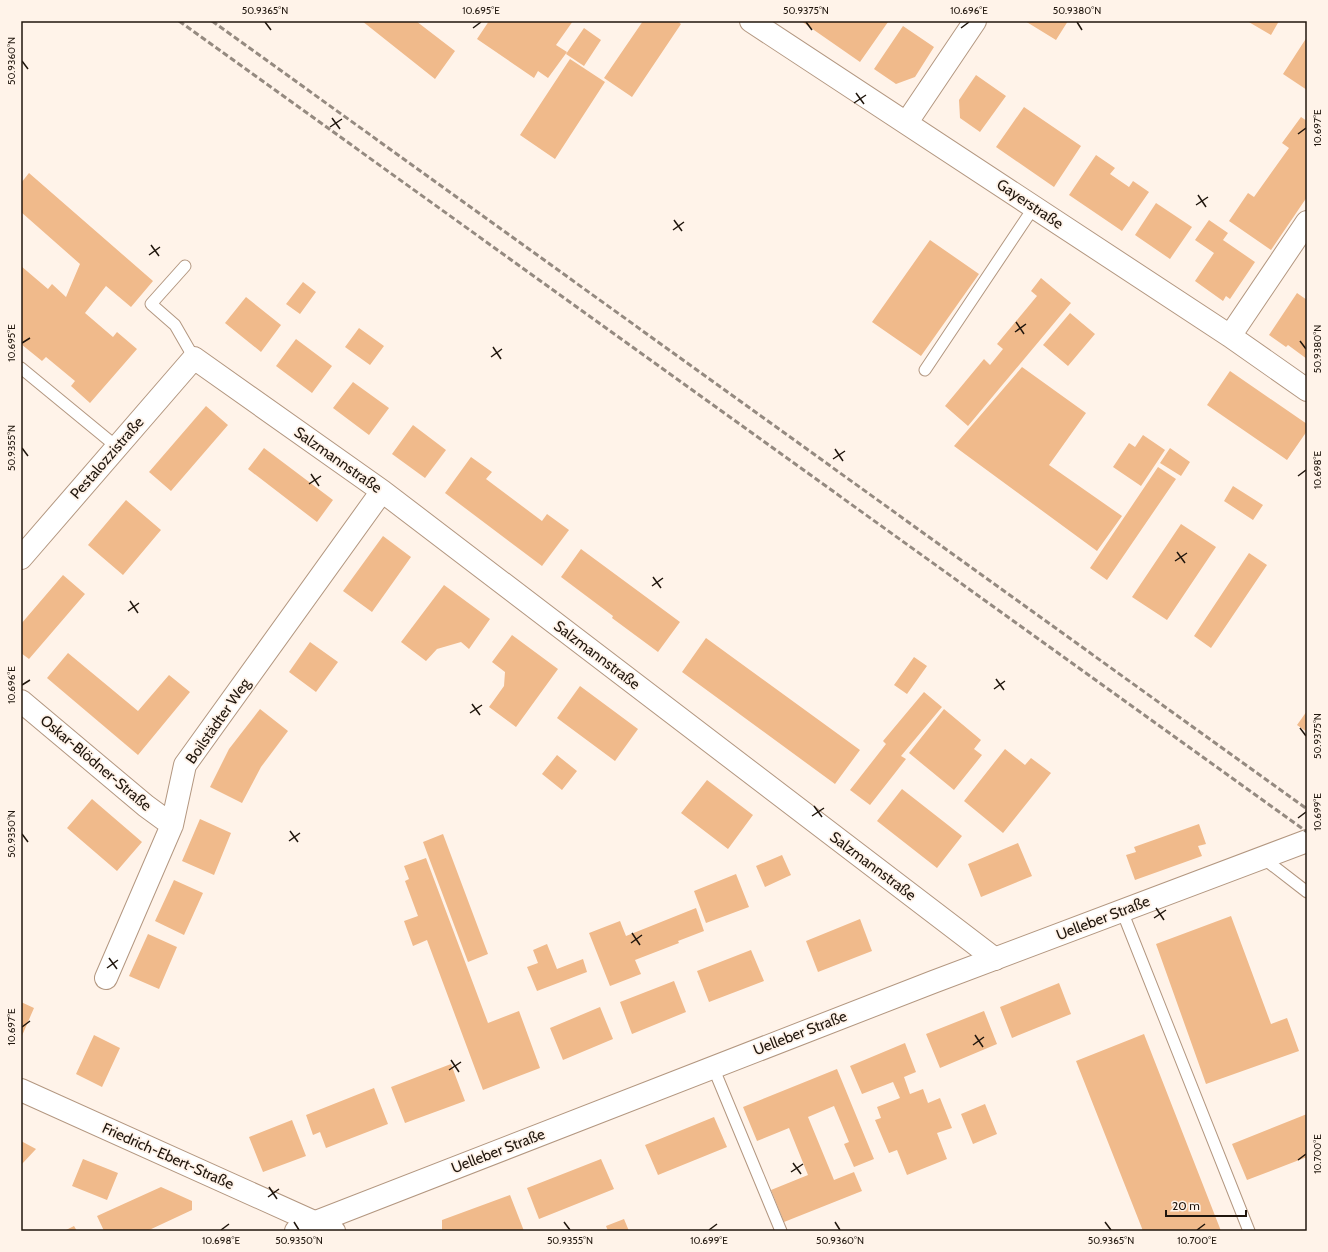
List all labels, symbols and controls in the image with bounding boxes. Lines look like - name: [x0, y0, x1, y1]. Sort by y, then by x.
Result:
- text: 50.9365°N: [242, 4, 288, 17]
- text: 10.695°E: [462, 4, 500, 17]
- text: 50.9375°N: [783, 4, 829, 17]
- text: 10.696°E: [950, 4, 988, 17]
- text: 50.9380°N: [1053, 4, 1101, 17]
- text: 50.9360°N: [5, 37, 18, 85]
- text: 10.697°E: [1311, 109, 1324, 146]
- street label: Gayerstraße: [993, 175, 1067, 233]
- text: 10.695°E: [5, 324, 18, 362]
- text: 50.9380°N: [1311, 325, 1324, 373]
- street label: Pestalozzistraße: [66, 413, 148, 503]
- street label: Salzmannstraße: [291, 423, 386, 497]
- text: 50.9355°N: [5, 425, 18, 471]
- text: 10.698°E: [1311, 451, 1324, 489]
- street label: Salzmannstraße: [550, 617, 644, 693]
- text: 10.696°E: [5, 666, 18, 704]
- street label: Boilstädter Weg: [182, 674, 254, 767]
- street label: Oskar-Blödner-Straße: [37, 711, 155, 815]
- text: 50.9375°N: [1311, 713, 1324, 759]
- text: 10.699°E: [1311, 793, 1324, 831]
- text: 50.9350°N: [5, 810, 18, 858]
- street label: Salzmannstraße: [826, 828, 920, 904]
- street label: Uelleber Straße: [1054, 892, 1153, 944]
- street label: Uelleber Straße: [751, 1007, 850, 1059]
- text: 10.697°E: [5, 1008, 18, 1045]
- street label: Friedrich-Ebert-Straße: [99, 1119, 237, 1193]
- street label: Uelleber Straße: [449, 1125, 548, 1177]
- text: 10.700°E: [1311, 1134, 1324, 1174]
- scale bar: [1166, 1192, 1246, 1218]
- text: 20 m: [1172, 1198, 1200, 1213]
- text: 10.698°E: [202, 1234, 240, 1247]
- text: 50.9350°N: [275, 1234, 323, 1247]
- text: 50.9355°N: [547, 1234, 593, 1247]
- text: 10.699°E: [690, 1234, 728, 1247]
- text: 50.9360°N: [816, 1234, 864, 1247]
- text: 50.9365°N: [1088, 1234, 1134, 1247]
- text: 10.700°E: [1177, 1234, 1217, 1247]

